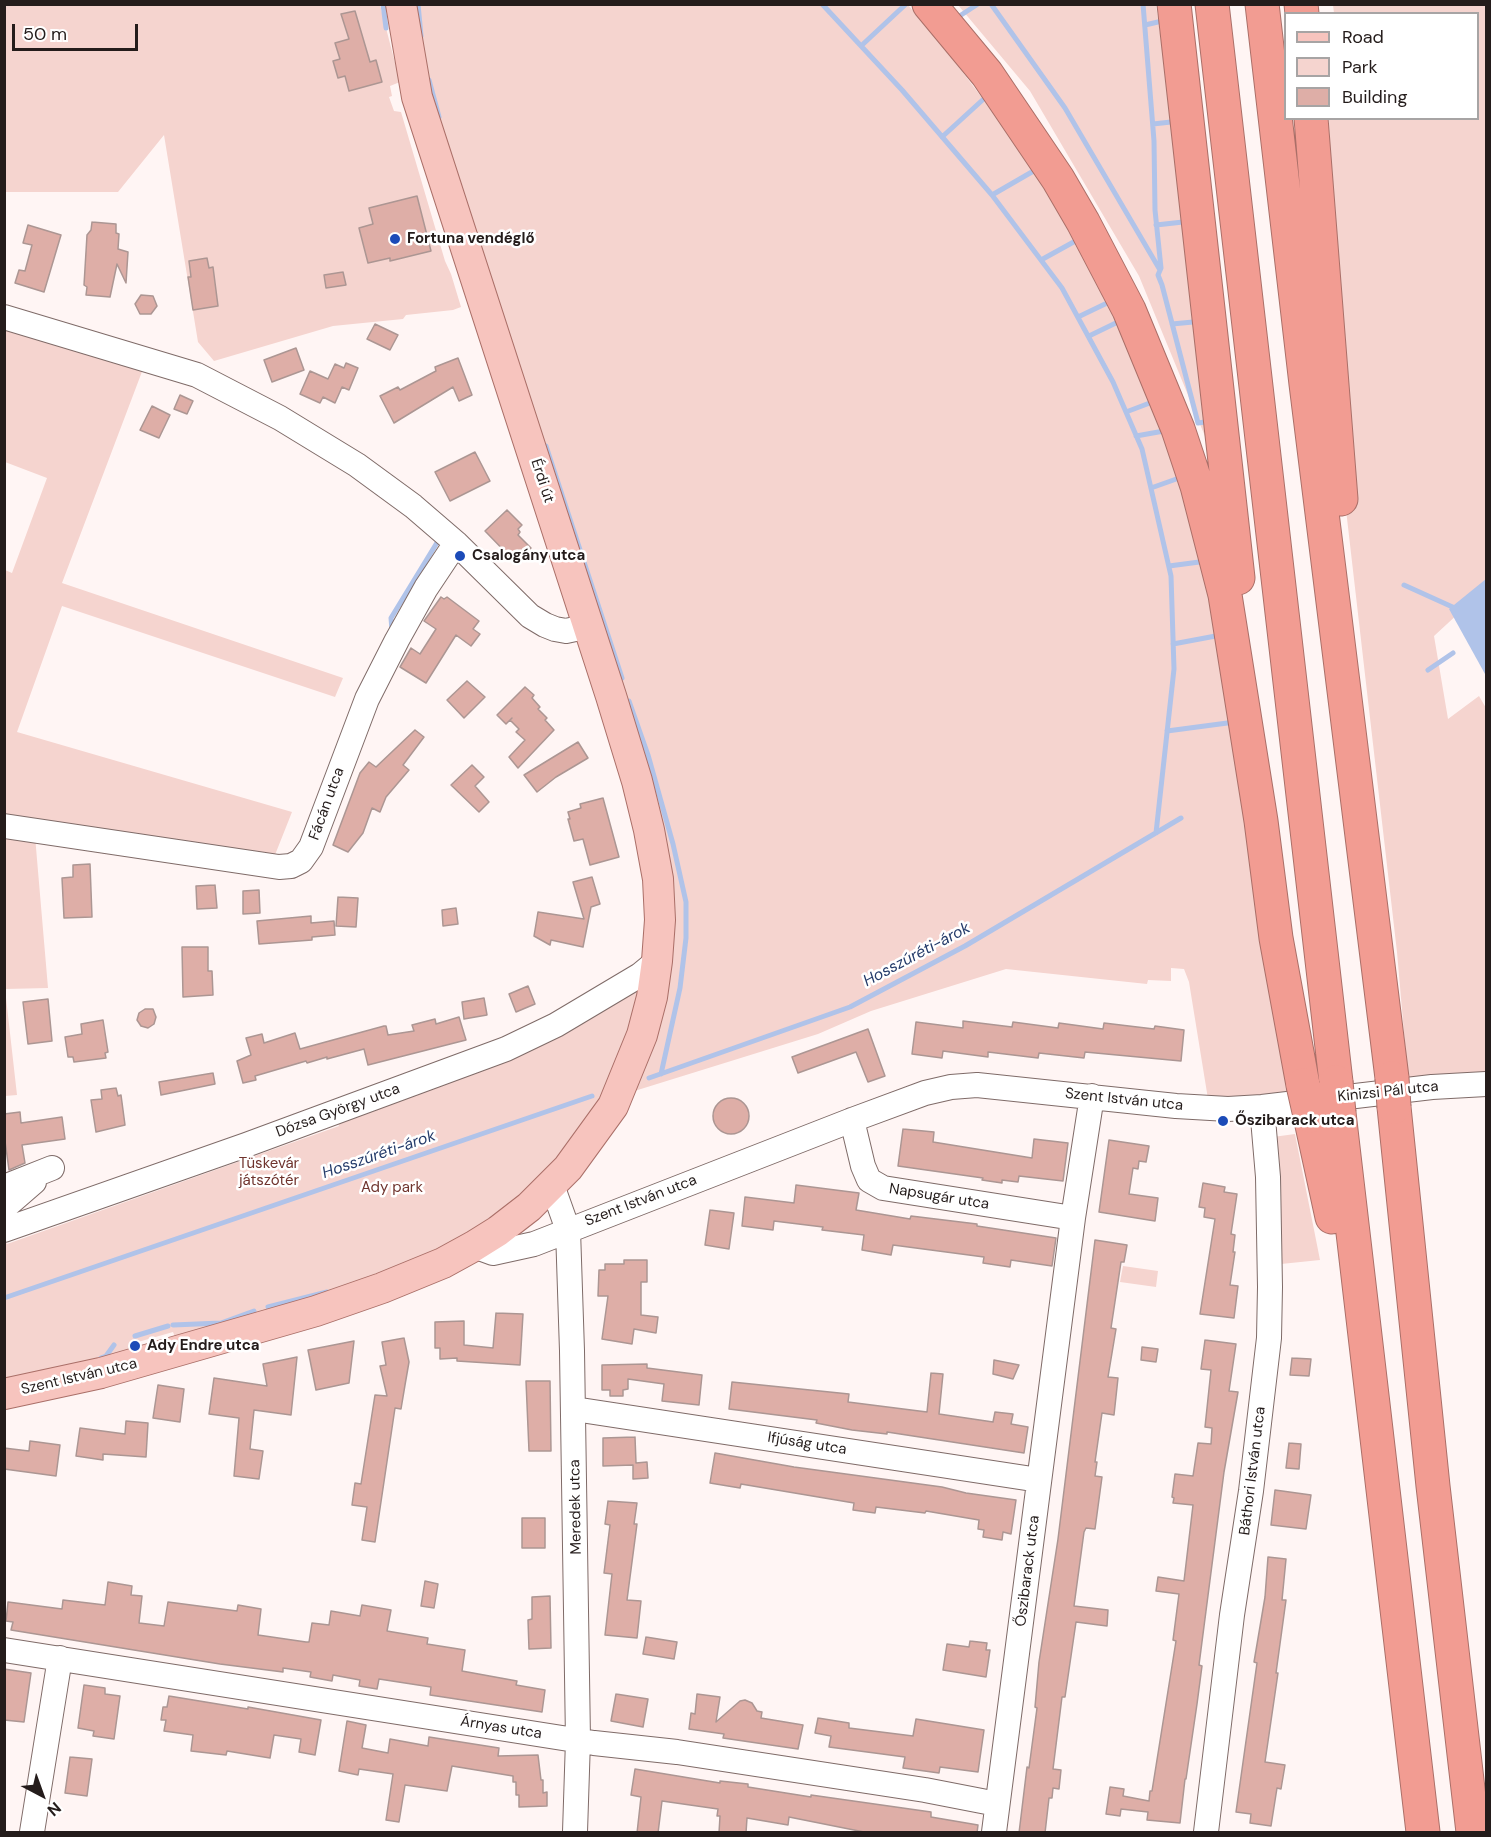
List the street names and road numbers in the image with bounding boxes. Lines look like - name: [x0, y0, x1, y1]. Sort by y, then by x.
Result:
- street label: Érdi út: [526, 457, 558, 505]
- street label: Fácán utca: [306, 765, 348, 843]
- street label: Kinizsi Pál utca: [1337, 1078, 1439, 1106]
- street label: Dózsa György utca: [273, 1080, 403, 1142]
- street label: Szent István utca: [1064, 1085, 1184, 1115]
- street label: Szent István utca: [582, 1171, 700, 1231]
- street label: Napsugár utca: [888, 1180, 990, 1214]
- street label: Szent István utca: [19, 1355, 139, 1399]
- street label: Báthori István utca: [1236, 1406, 1270, 1536]
- street label: Ifjúság utca: [766, 1429, 848, 1459]
- street label: Meredek utca: [566, 1459, 586, 1555]
- street label: Őszibarack utca: [1012, 1514, 1044, 1628]
- street label: Árnyas utca: [459, 1713, 543, 1743]

